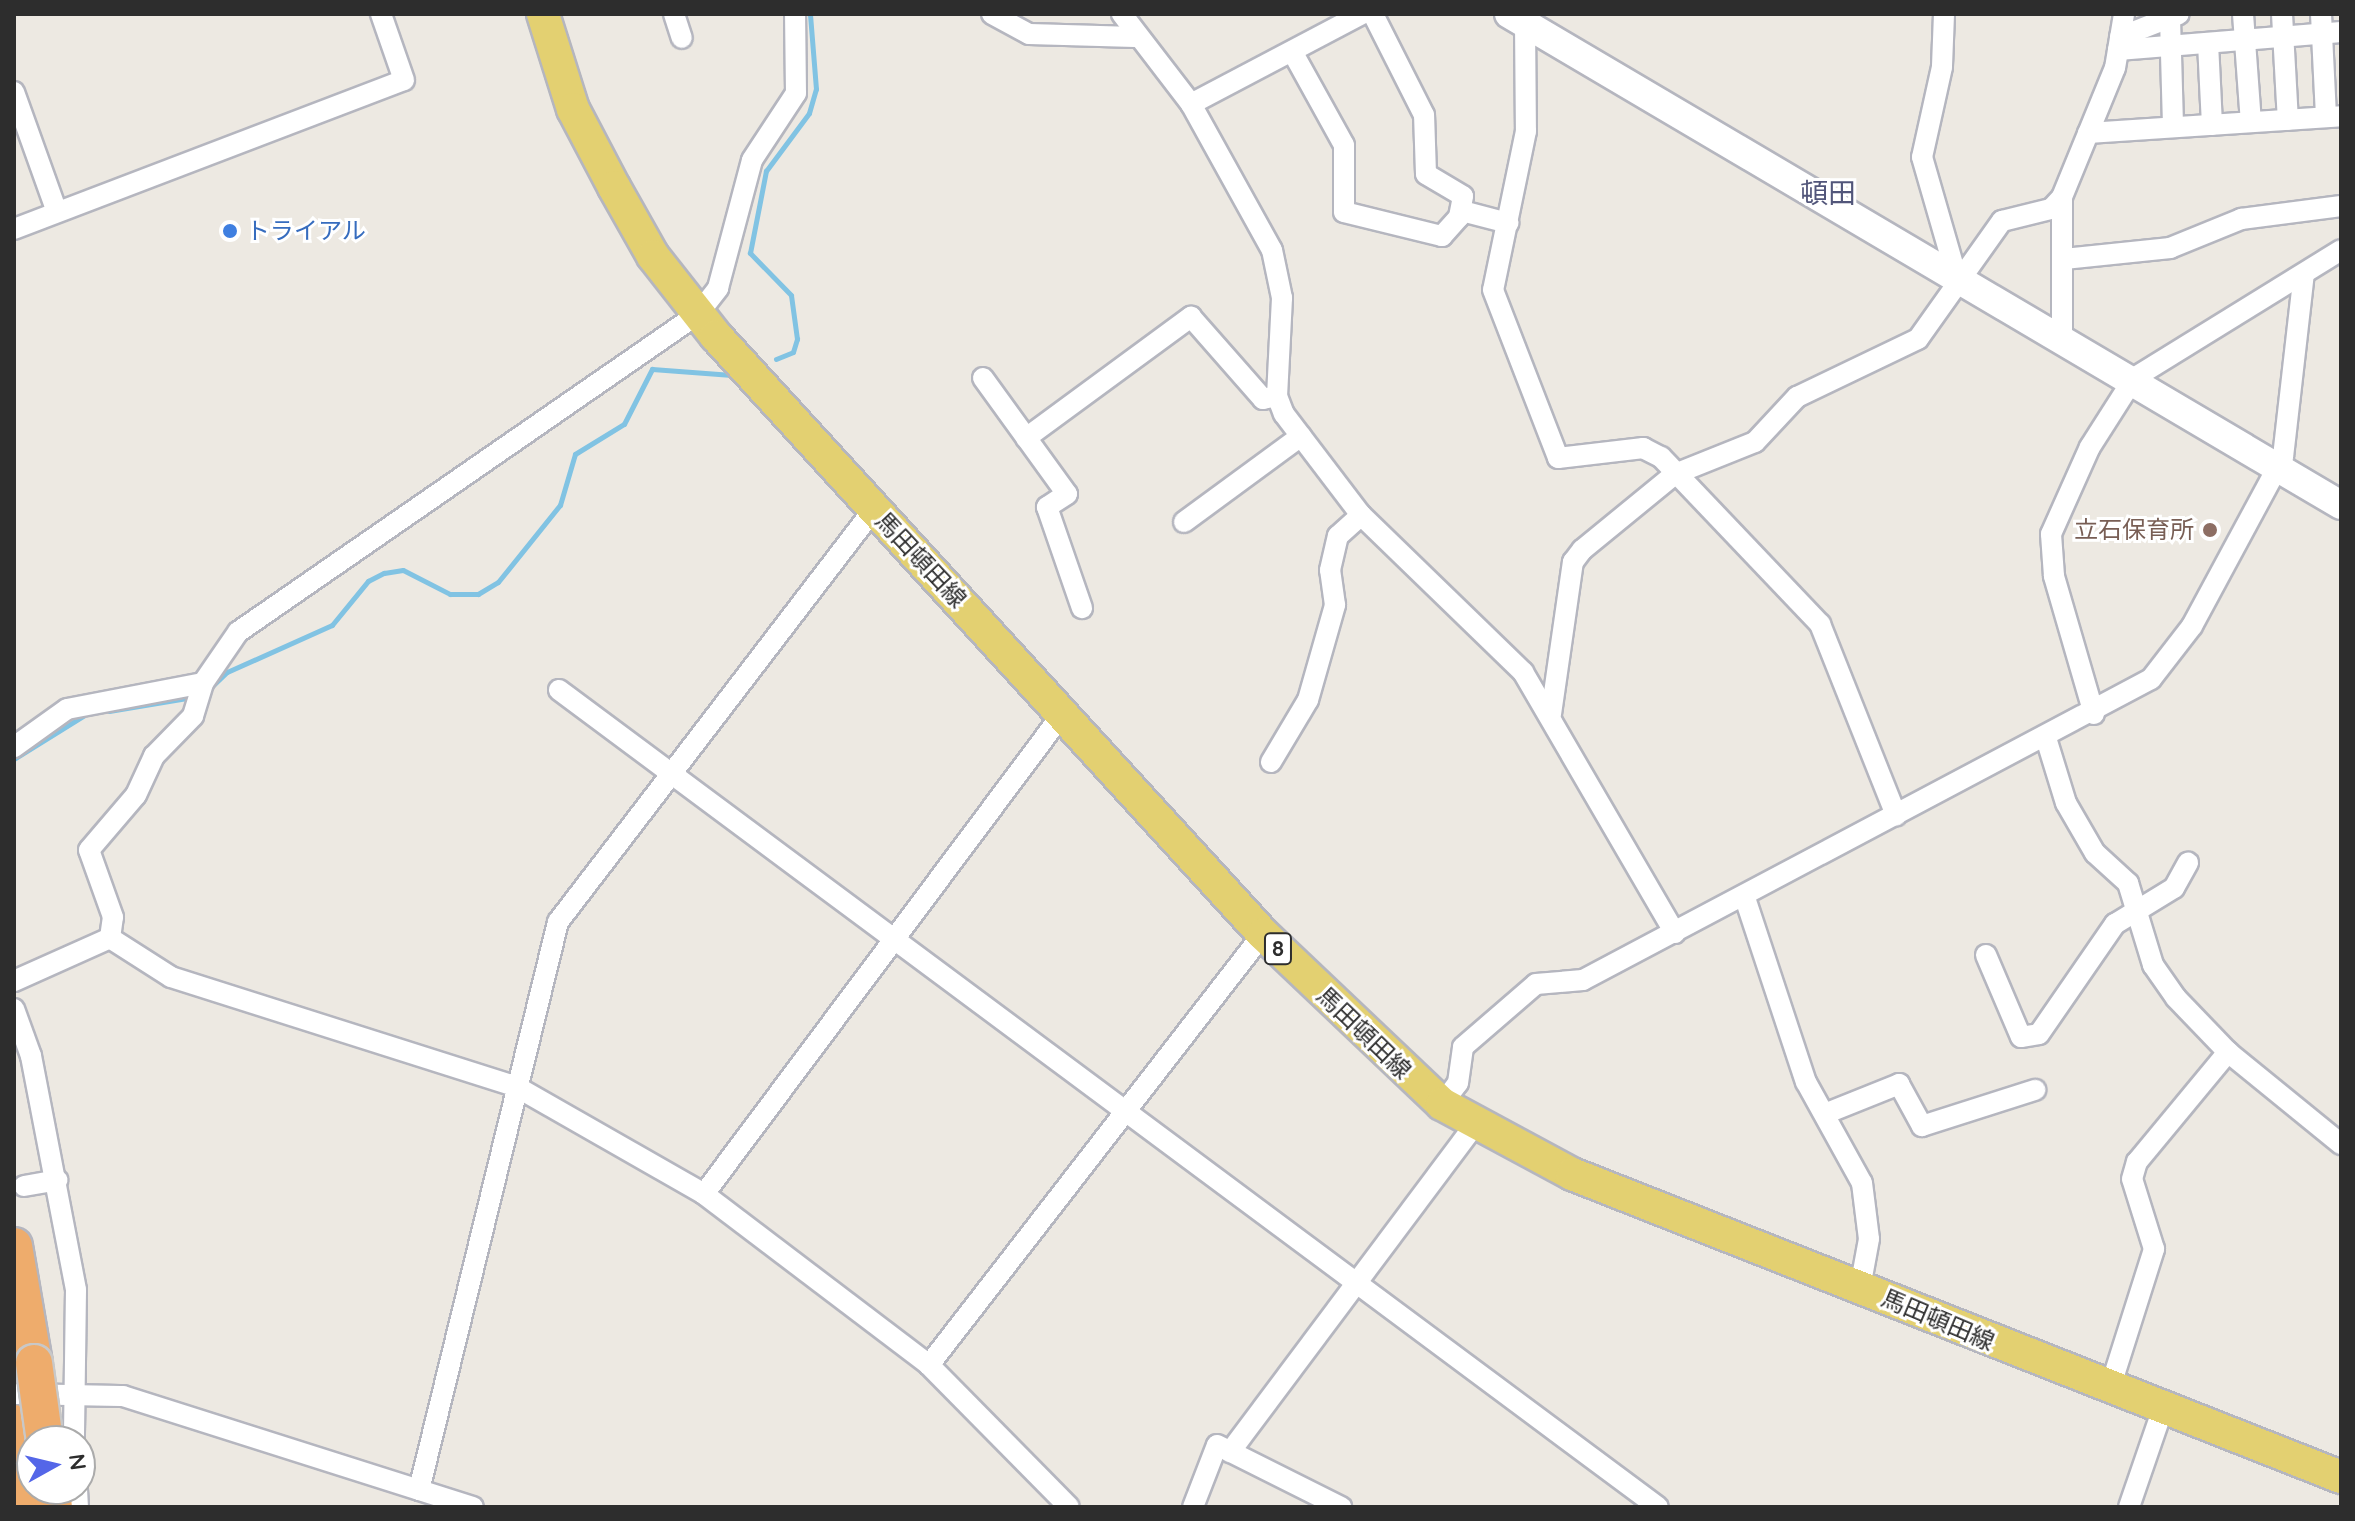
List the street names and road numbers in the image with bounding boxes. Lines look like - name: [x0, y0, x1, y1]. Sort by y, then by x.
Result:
- street label: 馬田頓田線: [870, 506, 972, 614]
- road number: 8: [1262, 931, 1294, 967]
- street label: 馬田頓田線: [1311, 981, 1417, 1085]
- street label: 馬田頓田線: [1877, 1283, 1999, 1357]

